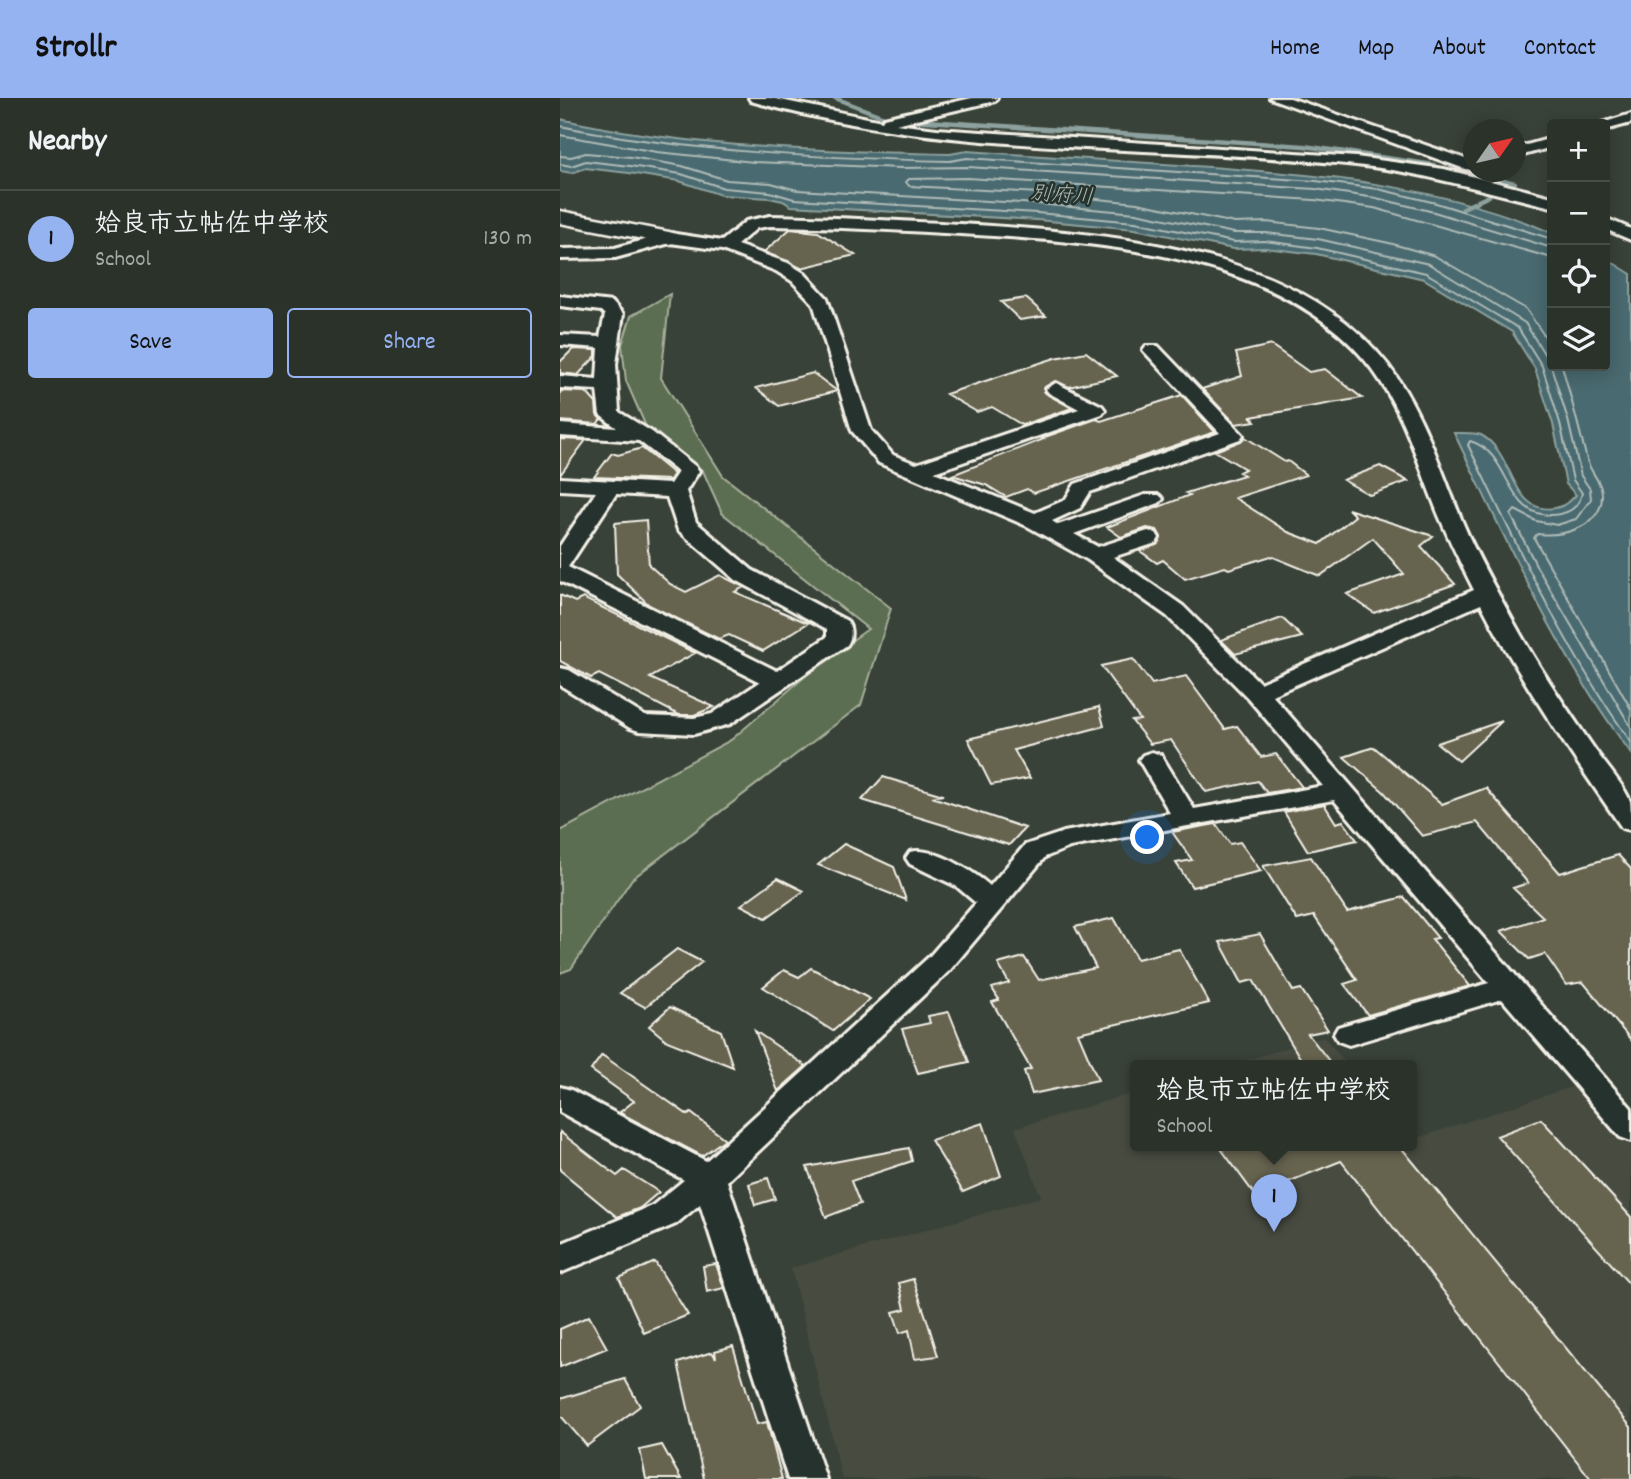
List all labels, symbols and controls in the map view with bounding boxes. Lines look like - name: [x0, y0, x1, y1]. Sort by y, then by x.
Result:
- text: Strollr: [35, 26, 117, 73]
- text: Home: [1270, 32, 1320, 66]
- text: Map: [1358, 32, 1394, 66]
- text: About: [1432, 32, 1486, 66]
- text: Contact: [1524, 32, 1596, 66]
- north arrow: [1463, 119, 1526, 182]
- map controls: [1547, 119, 1610, 371]
- button: +: [1547, 119, 1610, 182]
- text: Nearby: [28, 122, 106, 165]
- water label: 別府川: [1029, 180, 1094, 214]
- button: −: [1547, 182, 1610, 245]
- text: 姶良市立帖佐中学校: [95, 207, 329, 244]
- text: 1: [48, 223, 54, 256]
- text: 130 m: [483, 223, 532, 256]
- text: School: [95, 244, 151, 277]
- button: locate: [1547, 245, 1610, 308]
- button: Save: [28, 308, 273, 378]
- button: Share: [287, 308, 532, 378]
- button: layers: [1547, 308, 1610, 371]
- your location: [1130, 820, 1164, 854]
- popup: [1130, 1060, 1417, 1151]
- text: 姶良市立帖佐中学校: [1156, 1074, 1391, 1111]
- text: School: [1156, 1111, 1212, 1144]
- pin: 1: [1251, 1174, 1297, 1232]

